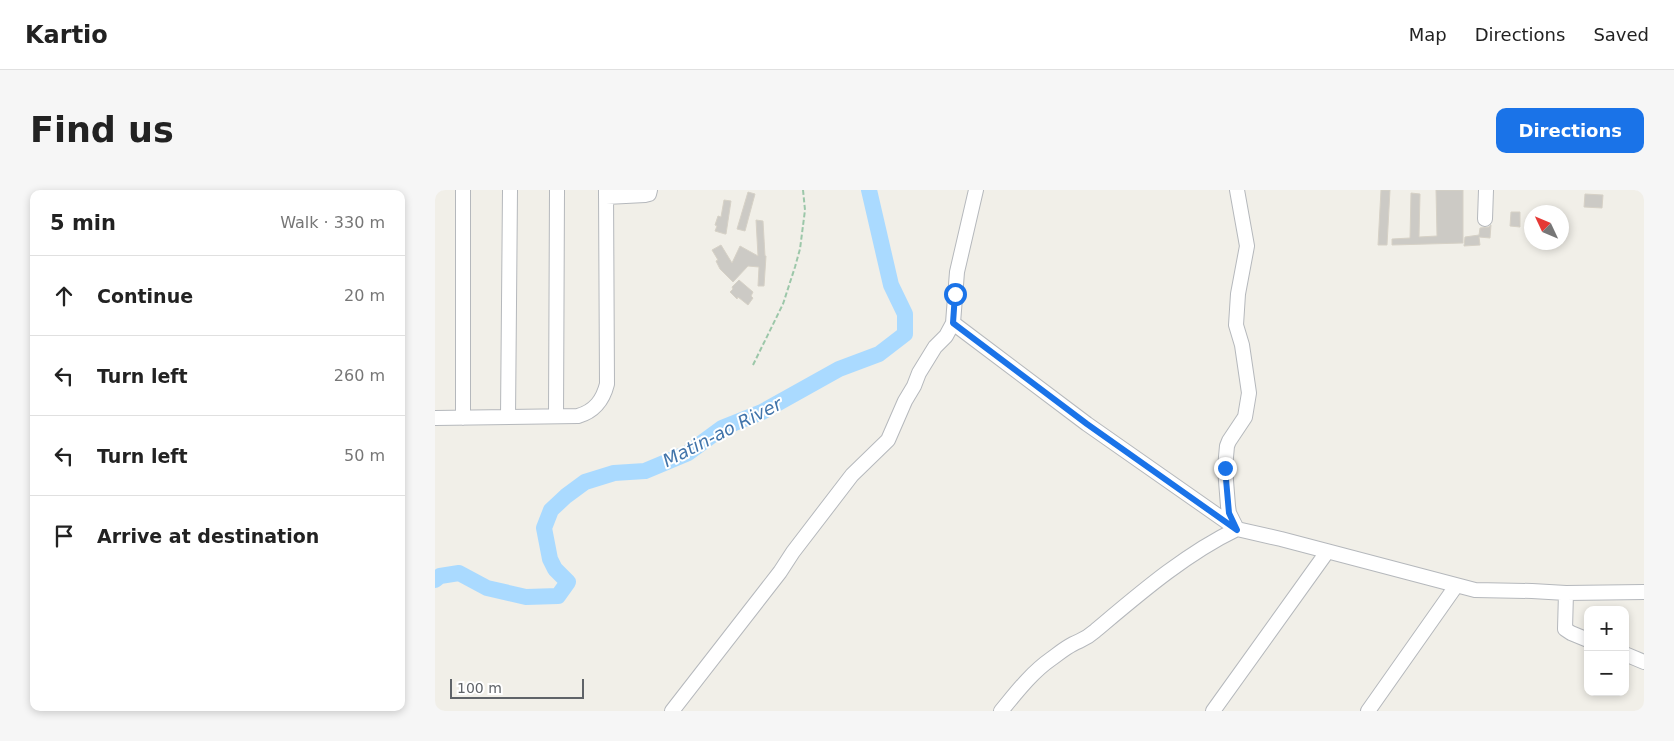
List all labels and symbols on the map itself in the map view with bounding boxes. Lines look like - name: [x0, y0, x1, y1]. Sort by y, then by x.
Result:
- north arrow: [1524, 205, 1569, 250]
- route start: [944, 283, 967, 306]
- water label: Matin-ao River: [659, 392, 787, 471]
- route end: [1214, 457, 1237, 480]
- scale bar: [450, 676, 584, 699]

